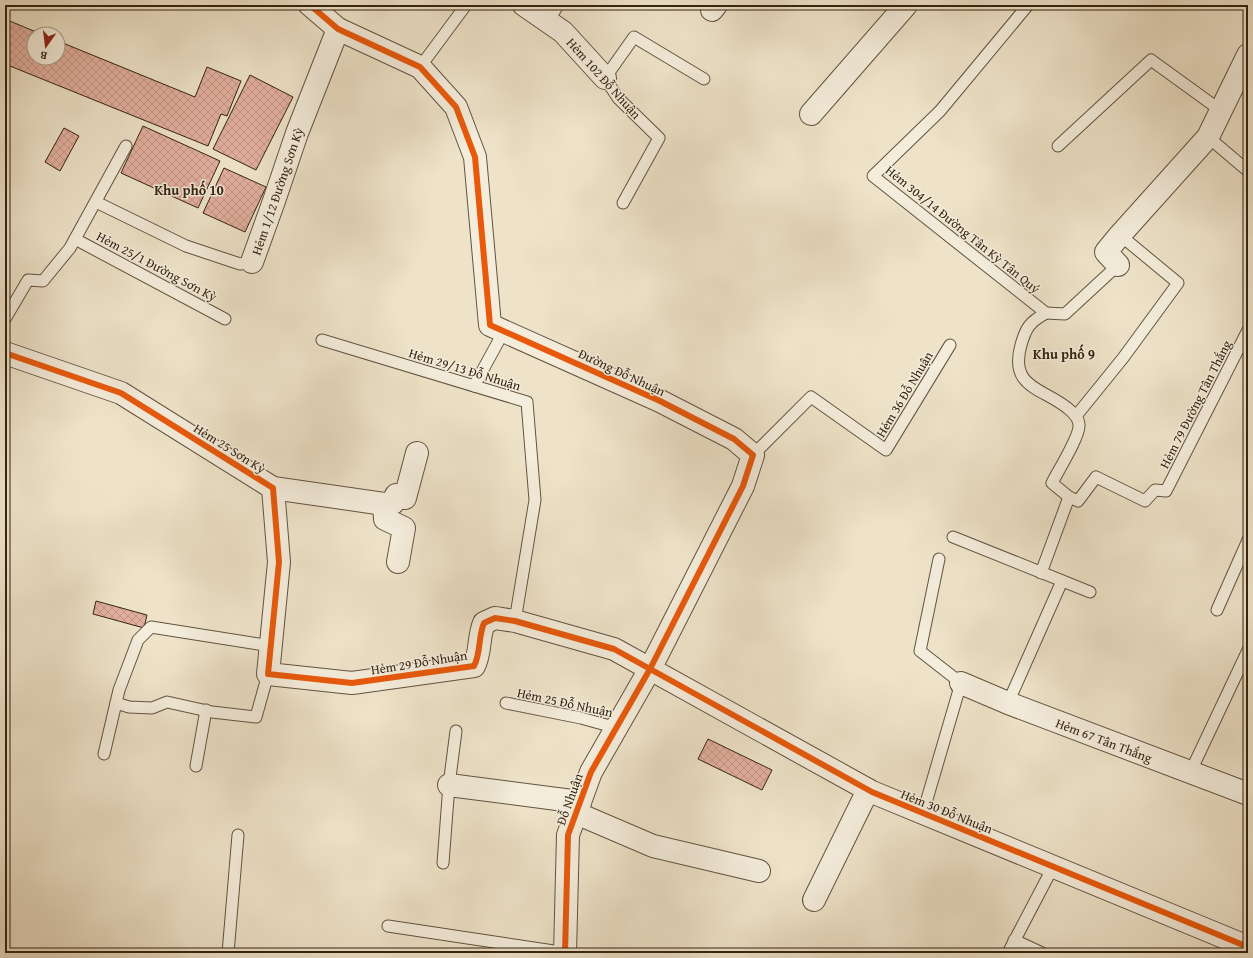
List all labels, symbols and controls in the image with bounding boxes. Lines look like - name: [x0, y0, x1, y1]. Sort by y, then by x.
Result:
- north arrow: [26, 26, 66, 66]
- street label: Hẻm 102 Đỗ Nhuận: [562, 34, 646, 124]
- text: B: [38, 47, 49, 64]
- street label: Hẻm 1/12 Đường Sơn Kỳ: [247, 124, 308, 258]
- street label: Hẻm 304/14 Đường Tân Kỳ Tân Quý: [881, 161, 1044, 298]
- district label: Khu phố 10: [154, 180, 224, 200]
- street label: Hẻm 25/1 Đường Sơn Kỳ: [93, 227, 221, 306]
- street label: Hẻm 79 Đường Tân Thắng: [1155, 336, 1236, 472]
- street label: Hẻm 29/13 Đỗ Nhuận: [407, 343, 524, 396]
- street label: Đường Đỗ Nhuận: [575, 344, 669, 401]
- district label: Khu phố 9: [1033, 344, 1095, 364]
- street label: Hẻm 36 Đỗ Nhuận: [871, 347, 938, 441]
- street label: Hẻm 25 Sơn Kỳ: [190, 419, 270, 478]
- street label: Hẻm 29 Đỗ Nhuận: [370, 645, 469, 679]
- street label: Hẻm 25 Đỗ Nhuận: [515, 683, 615, 722]
- street label: Hẻm 67 Tân Thắng: [1053, 713, 1155, 768]
- street label: Đỗ Nhuận: [551, 770, 588, 828]
- street label: Hẻm 30 Đỗ Nhuận: [898, 784, 996, 839]

